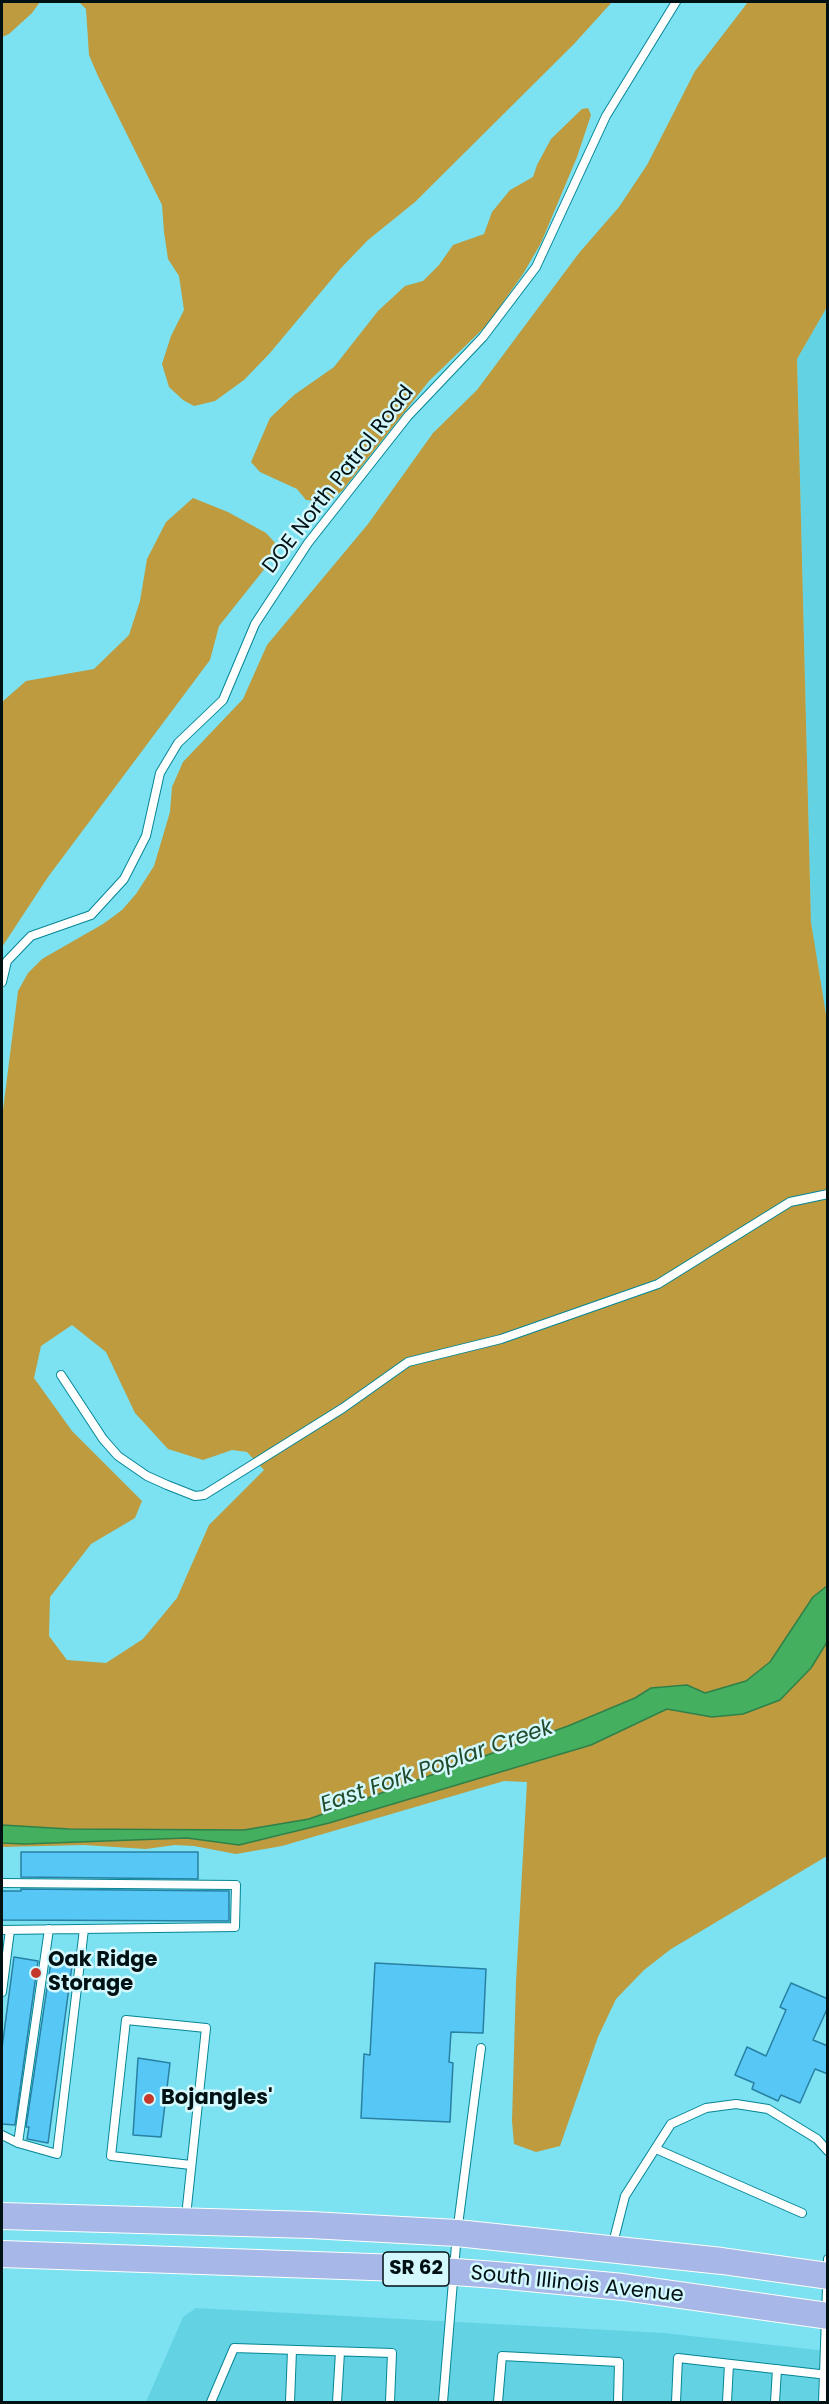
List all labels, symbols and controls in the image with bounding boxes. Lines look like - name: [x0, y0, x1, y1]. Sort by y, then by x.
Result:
- street label: DOE North Patrol Road: [258, 381, 420, 579]
- water label: East Fork Poplar Creek: [317, 1715, 557, 1819]
- place label: Oak Ridge Storage: [48, 1948, 158, 1998]
- marker: Oak Ridge Storage: [29, 1966, 43, 1980]
- place label: Bojangles': [161, 2086, 273, 2112]
- marker: Bojangles': [142, 2092, 156, 2106]
- road number: SR 62: [383, 2252, 449, 2286]
- street label: South Illinois Avenue: [469, 2261, 685, 2309]

